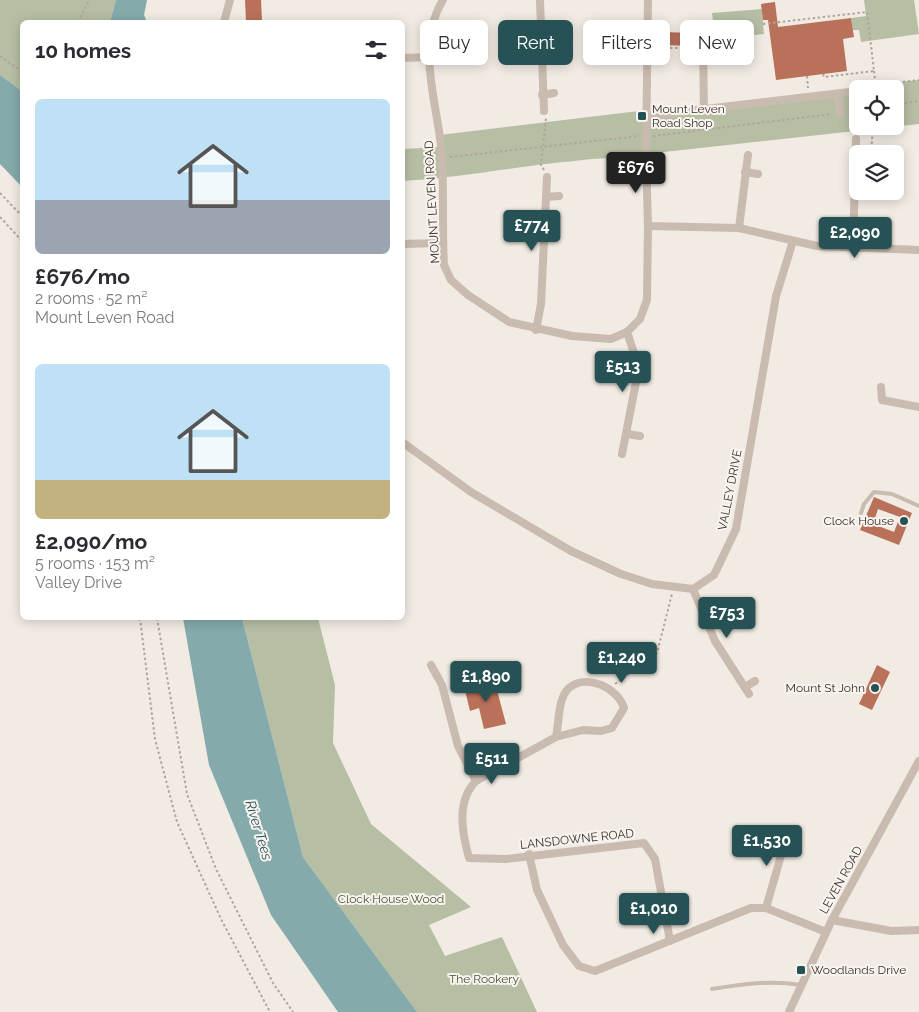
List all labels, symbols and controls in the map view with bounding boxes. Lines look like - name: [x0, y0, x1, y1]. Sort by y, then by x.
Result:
- chip: Buy: [420, 20, 488, 65]
- chip: Rent: [498, 20, 573, 65]
- chip: Filters: [583, 20, 670, 65]
- chip: New: [680, 20, 754, 65]
- icon: filters: [362, 36, 390, 64]
- text: 10 homes: [35, 38, 131, 63]
- map controls: [849, 80, 904, 200]
- button: locate: [849, 80, 904, 135]
- place label: Mount Leven Road Shop: [652, 102, 725, 130]
- marker: Mount Leven Road Shop: [636, 110, 648, 122]
- icon: home: [168, 131, 258, 221]
- street label: MOUNT LEVEN ROAD: [422, 140, 442, 264]
- button: layers: [849, 145, 904, 200]
- pin: £676: [606, 152, 666, 194]
- text: £676: [617, 158, 655, 177]
- pin: £774: [502, 210, 562, 252]
- text: £774: [514, 216, 550, 235]
- pin: £2,090: [814, 216, 896, 259]
- text: £2,090: [830, 223, 880, 242]
- text: £676/mo: [35, 264, 130, 289]
- text: 2 rooms · 52 m²: [35, 289, 147, 308]
- text: Mount Leven Road: [35, 308, 174, 327]
- pin: £513: [593, 350, 653, 393]
- text: £513: [606, 357, 640, 376]
- icon: home: [168, 396, 258, 486]
- street label: VALLEY DRIVE: [715, 448, 745, 532]
- place label: Clock House: [823, 514, 894, 528]
- marker: Clock House: [898, 515, 910, 527]
- text: £2,090/mo: [35, 529, 147, 554]
- text: 5 rooms · 153 m²: [35, 554, 155, 573]
- text: Valley Drive: [35, 573, 122, 592]
- pin: £753: [697, 596, 757, 639]
- text: £753: [709, 603, 745, 622]
- pin: £1,240: [581, 642, 663, 684]
- text: £1,240: [598, 648, 646, 667]
- pin: £1,890: [445, 660, 527, 703]
- text: £1,890: [461, 667, 511, 686]
- place label: Mount St John: [786, 681, 865, 695]
- marker: Mount St John: [869, 682, 881, 694]
- pin: £511: [462, 742, 522, 785]
- text: £511: [475, 749, 509, 768]
- water label: River Tees: [242, 798, 276, 862]
- pin: £1,530: [726, 824, 808, 867]
- street label: LANSDOWNE ROAD: [519, 826, 635, 852]
- text: £1,530: [743, 831, 791, 850]
- street label: LEVEN ROAD: [817, 843, 866, 916]
- park label: Clock House Wood: [338, 892, 444, 906]
- pin: £1,010: [613, 892, 695, 935]
- text: £1,010: [630, 899, 678, 918]
- place label: Woodlands Drive: [811, 963, 906, 977]
- marker: Woodlands Drive: [795, 964, 807, 976]
- park label: The Rookery: [449, 972, 520, 986]

